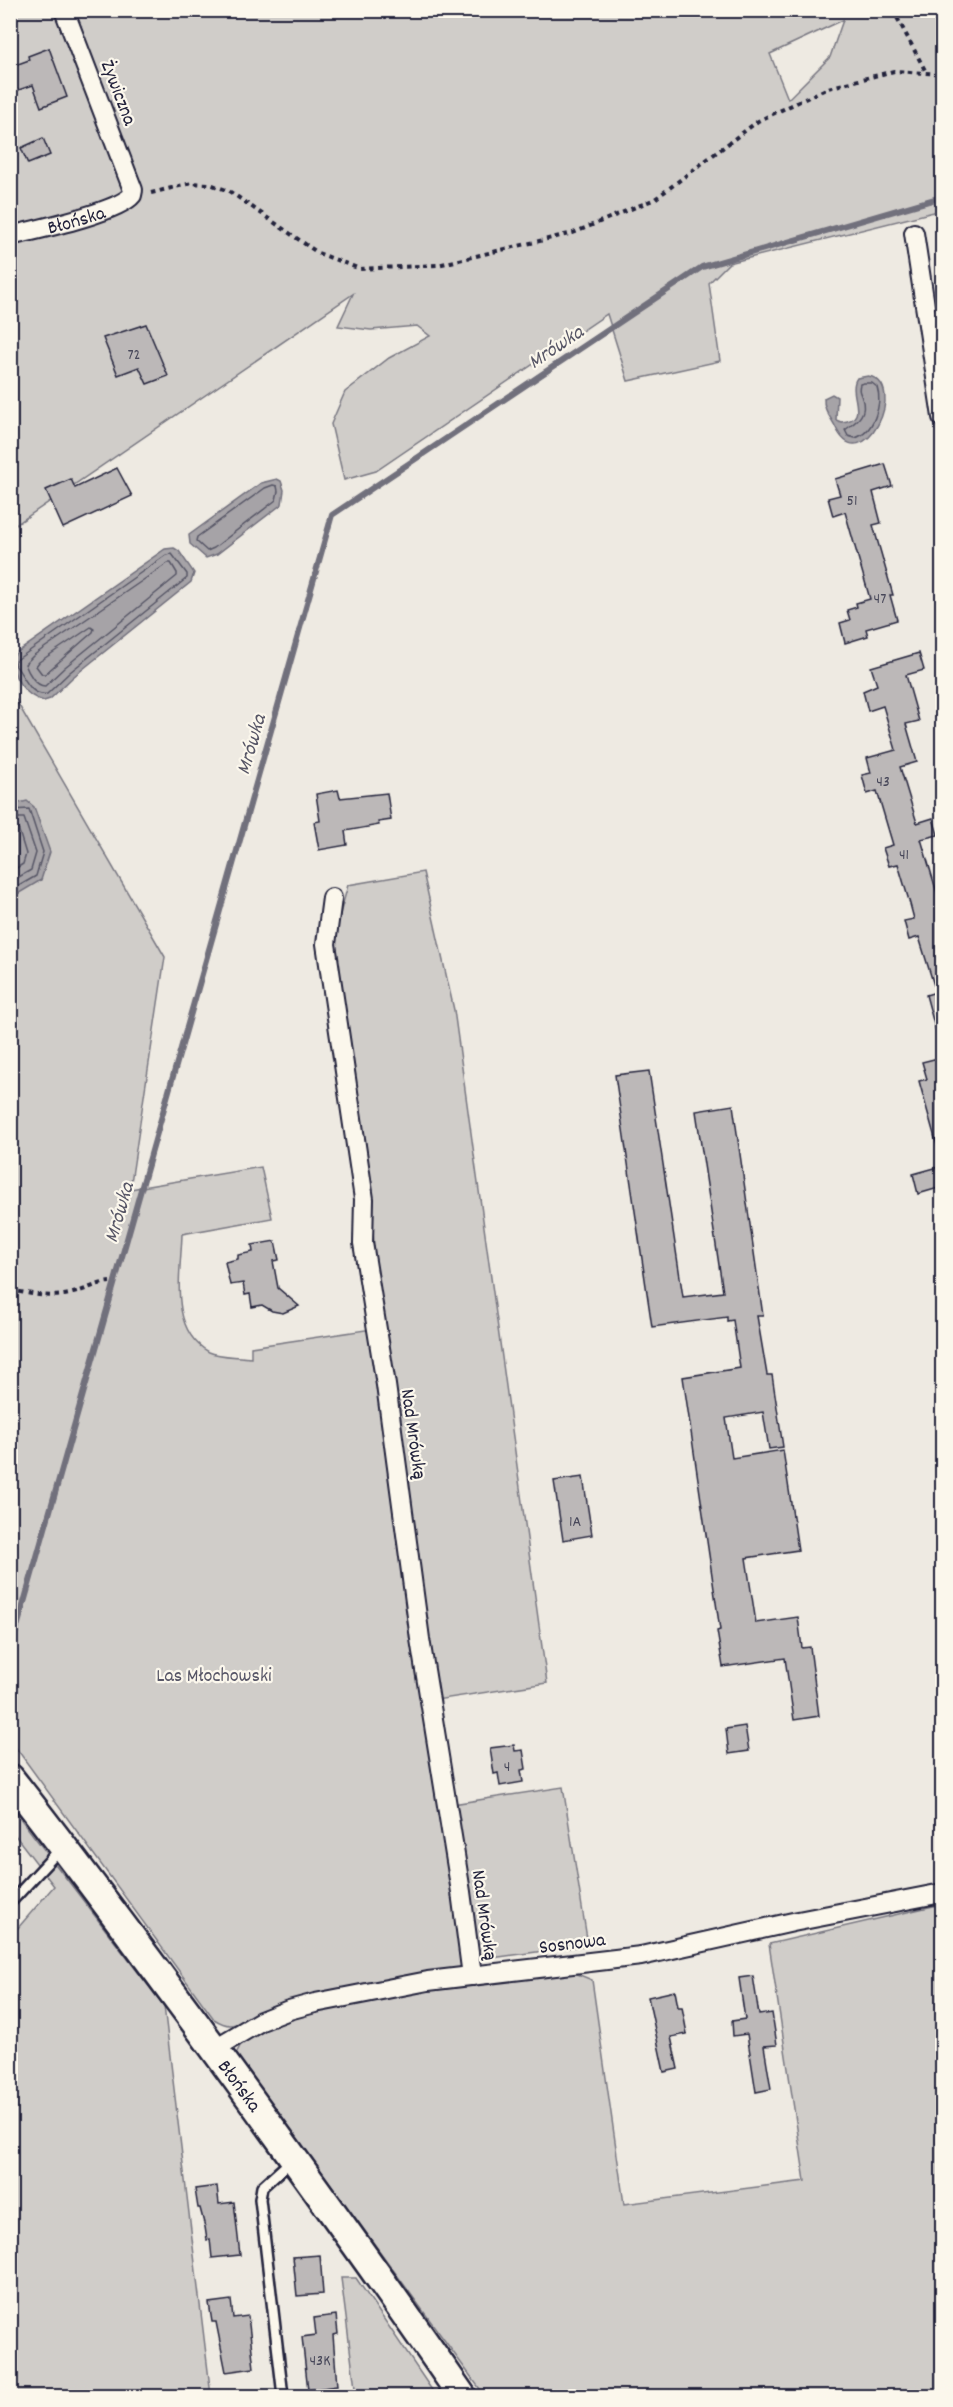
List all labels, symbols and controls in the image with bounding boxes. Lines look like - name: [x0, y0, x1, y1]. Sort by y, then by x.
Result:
- street label: Żywiczna: [92, 56, 143, 130]
- street label: Błońska: [45, 200, 110, 244]
- water label: Mrówka: [523, 318, 591, 378]
- house number: 72: [127, 344, 141, 367]
- house number: 51: [847, 490, 857, 513]
- house number: 47: [874, 588, 886, 611]
- water label: Mrówka: [230, 710, 276, 778]
- house number: 43: [876, 771, 890, 794]
- house number: 41: [899, 844, 909, 867]
- water label: Mrówka: [98, 1178, 144, 1246]
- street label: Nad Mrówką: [392, 1387, 432, 1482]
- house number: 1A: [569, 1511, 581, 1534]
- park label: Las Młochowski: [156, 1663, 272, 1691]
- house number: 4: [504, 1756, 510, 1779]
- street label: Nad Mrówką: [463, 1868, 503, 1963]
- street label: Sosnowa: [538, 1927, 608, 1963]
- street label: Błońska: [210, 2055, 267, 2119]
- house number: 43K: [309, 2350, 331, 2373]

